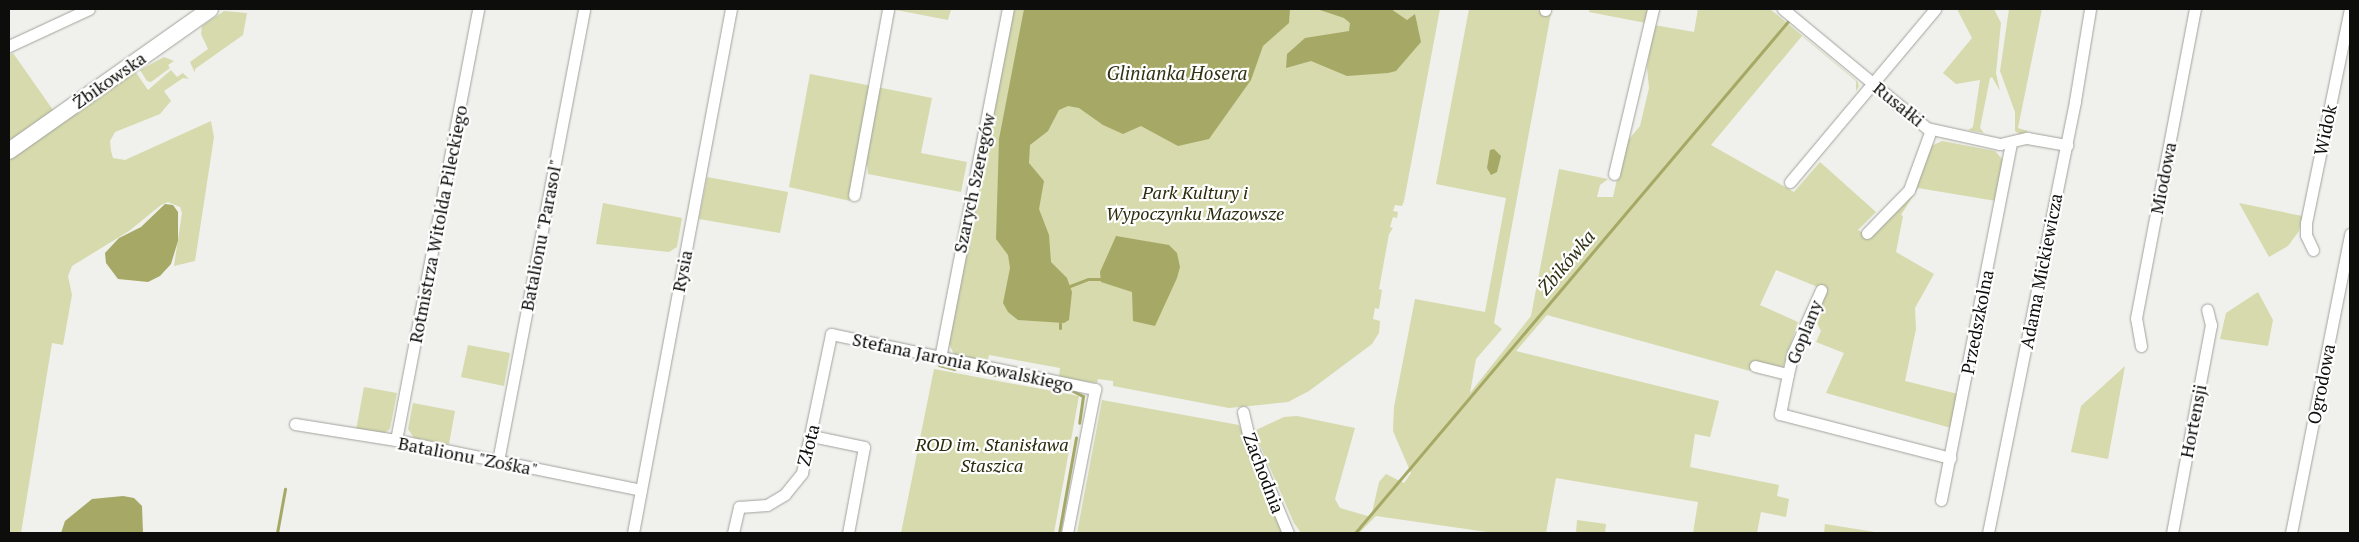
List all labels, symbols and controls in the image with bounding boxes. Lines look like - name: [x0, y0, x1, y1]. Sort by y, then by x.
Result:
- street label: Żbikowska: [68, 47, 150, 113]
- water label: Glinianka Hosera: [1107, 62, 1247, 84]
- street label: Rusałki: [1869, 77, 1929, 131]
- street label: Rotmistrza Witolda Pileckiego: [404, 103, 472, 345]
- street label: Widok: [2309, 103, 2341, 157]
- street label: Szarych Szeregów: [949, 111, 999, 255]
- street label: Miodowa: [2145, 140, 2181, 216]
- street label: Batalionu "Parasol": [516, 157, 566, 313]
- park label: Park Kultury i Wypoczynku Mazowsze: [1106, 182, 1284, 224]
- street label: Adama Mickiewicza: [2015, 191, 2067, 351]
- water label: Żbikówka: [1532, 225, 1600, 299]
- street label: Rysia: [667, 248, 697, 294]
- street label: Przedszkolna: [1956, 268, 1998, 376]
- street label: Goplany: [1781, 297, 1827, 367]
- street label: Stefana Jaronia Kowalskiego: [850, 328, 1076, 396]
- street label: Ogrodowa: [2303, 342, 2339, 426]
- street label: Hortensji: [2175, 382, 2211, 460]
- street label: Złota: [792, 422, 824, 468]
- street label: Zachodnia: [1239, 430, 1289, 516]
- street label: Batalionu "Zośka": [396, 432, 540, 480]
- park label: ROD im. Stanisława Staszica: [915, 434, 1069, 476]

